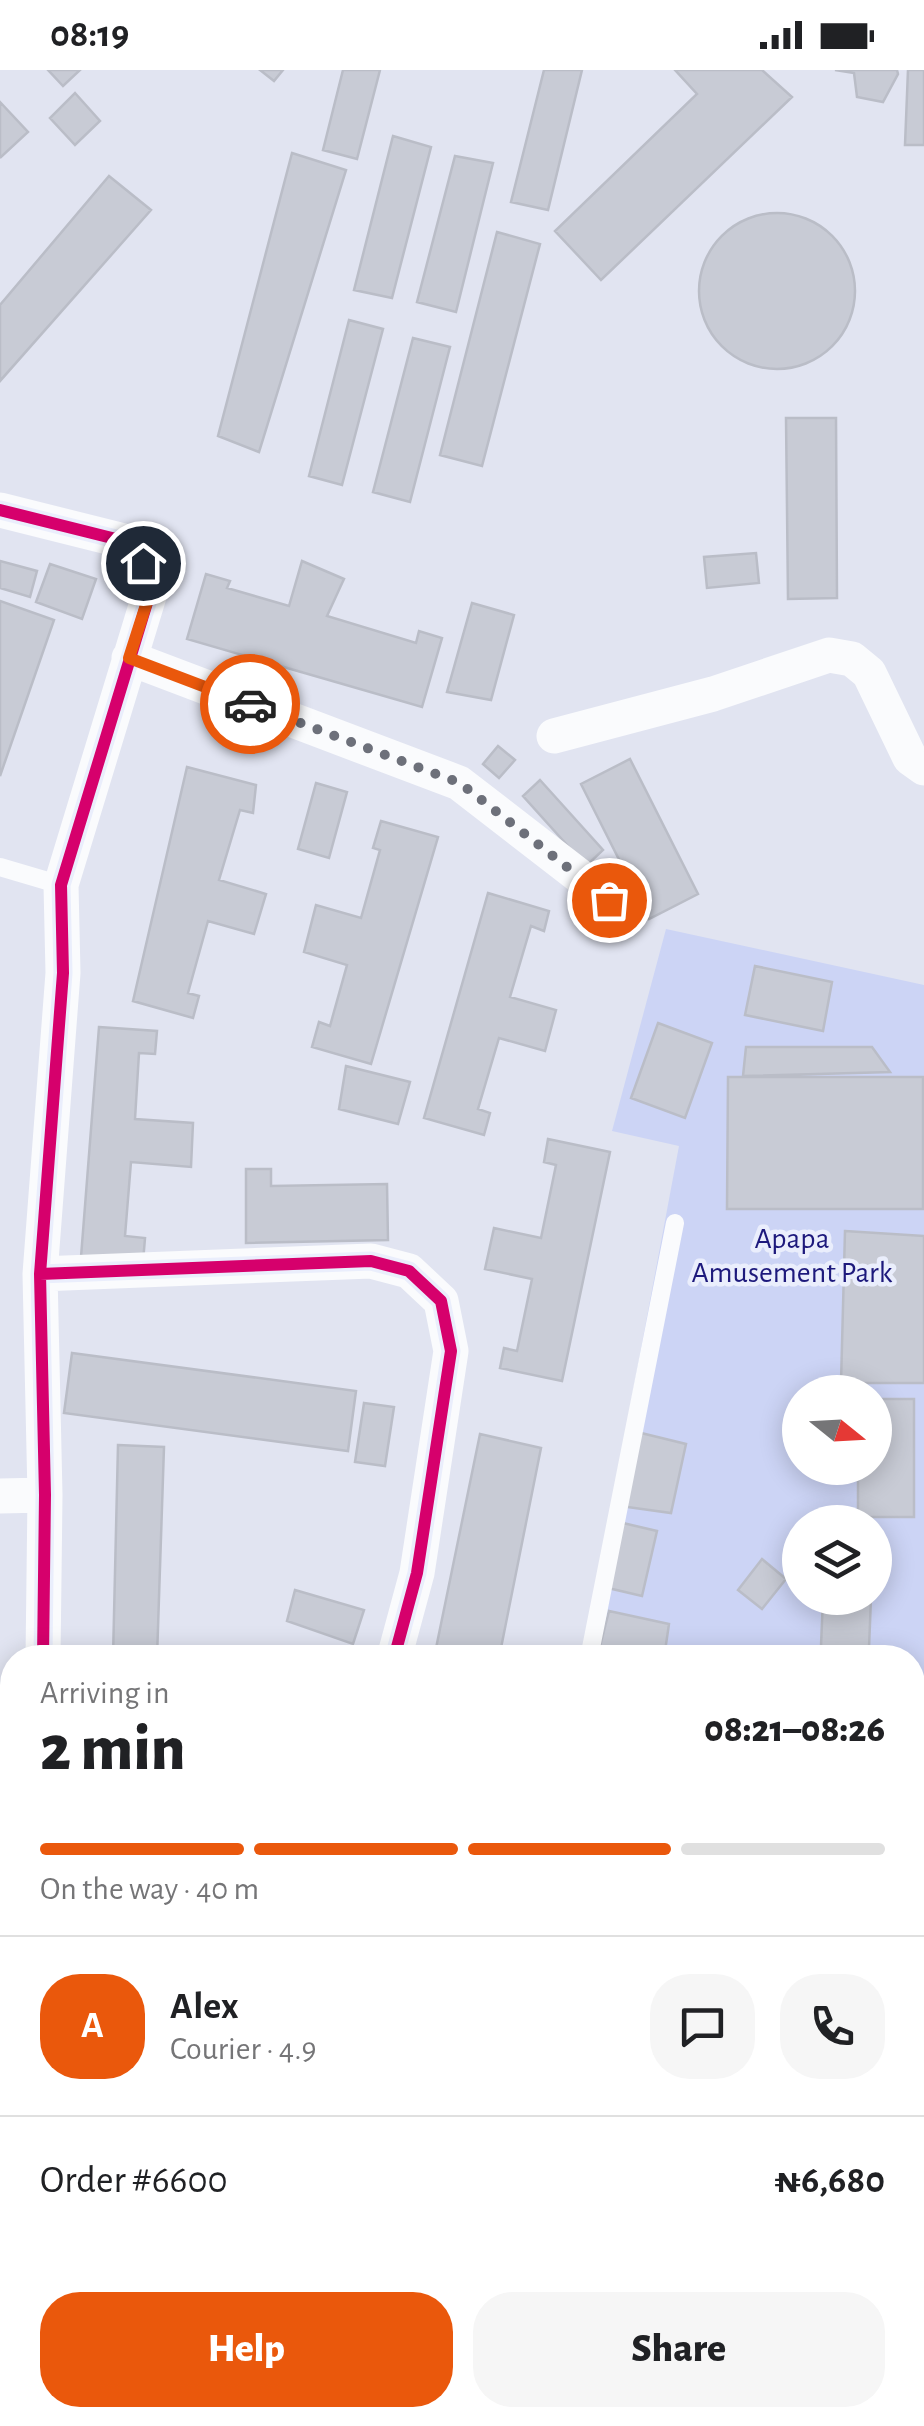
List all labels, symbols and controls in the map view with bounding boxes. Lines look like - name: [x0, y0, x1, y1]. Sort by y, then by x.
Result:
- text: 08:19: [50, 16, 129, 54]
- pin: [101, 521, 186, 606]
- icon: home: [116, 536, 171, 591]
- courier: [200, 654, 300, 754]
- icon: car: [223, 677, 278, 732]
- pin: [567, 858, 652, 943]
- icon: bag: [582, 873, 637, 928]
- park label: Apapa Amusement Park: [692, 1224, 893, 1288]
- north arrow: [782, 1375, 892, 1485]
- map controls: [782, 1375, 892, 1615]
- button: layers: [782, 1505, 892, 1615]
- text: Arriving in: [40, 1677, 169, 1709]
- text: 08:21–08:26: [704, 1711, 885, 1749]
- text: 2 min: [40, 1717, 186, 1782]
- text: On the way · 40 m: [40, 1873, 259, 1905]
- button: chat: [650, 1974, 755, 2079]
- button: phone: [780, 1974, 885, 2079]
- text: Alex: [170, 1988, 239, 2026]
- text: A: [81, 2007, 104, 2045]
- text: Courier · 4.9: [170, 2033, 317, 2065]
- text: Order #6600: [40, 2162, 228, 2200]
- text: ₦6,680: [774, 2162, 885, 2200]
- button: Help: [40, 2292, 453, 2407]
- button: Share: [473, 2292, 885, 2407]

